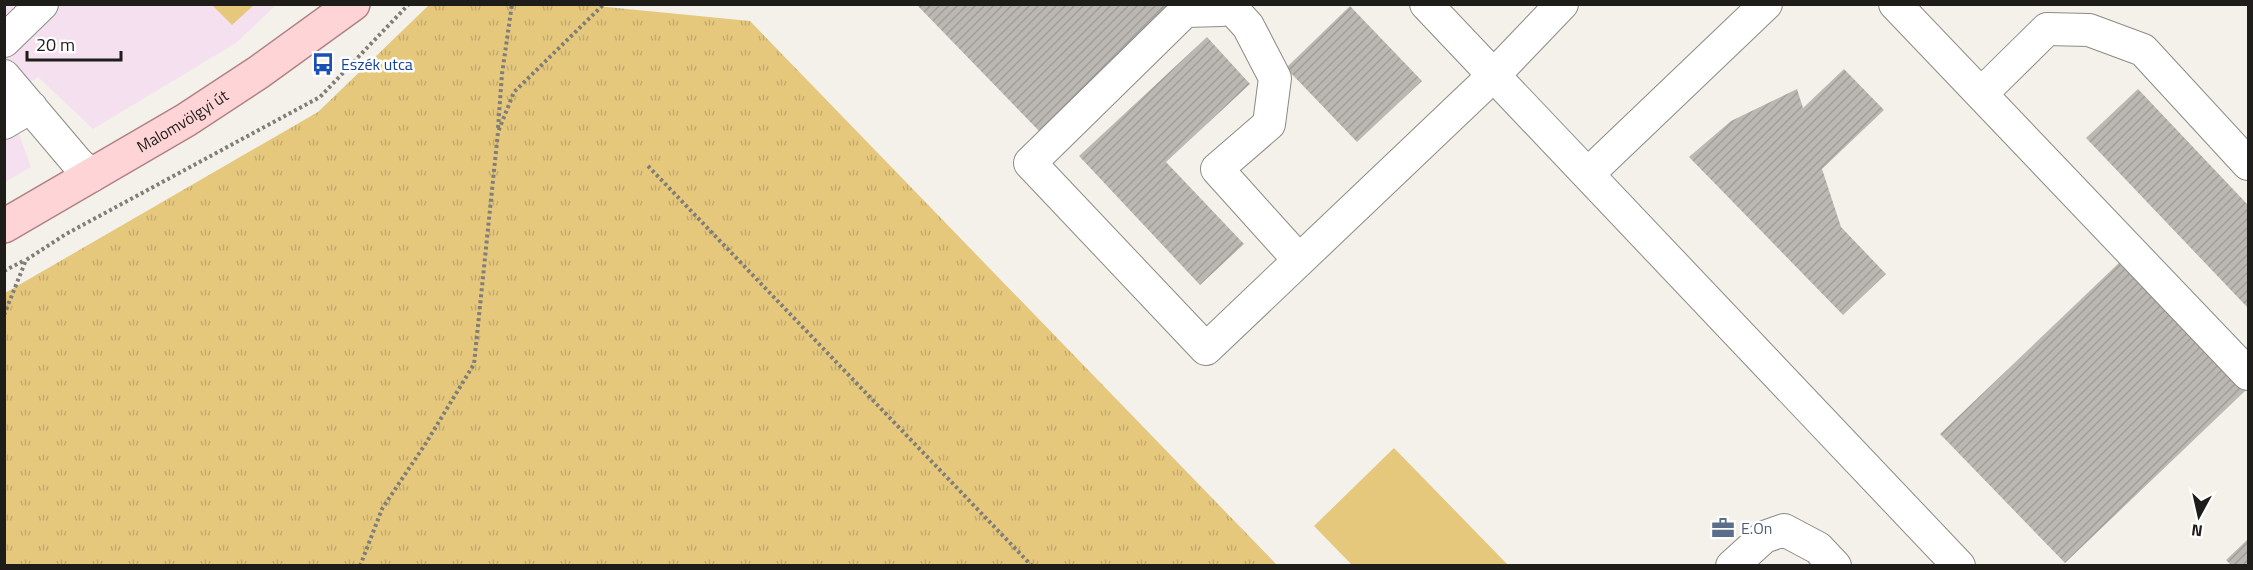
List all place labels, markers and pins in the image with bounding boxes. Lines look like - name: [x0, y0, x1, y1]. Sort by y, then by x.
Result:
- bus stop icon: Eszék utca: [310, 51, 336, 77]
- place label: Eszék utca: [341, 52, 413, 76]
- office icon: E.On: [1710, 515, 1736, 541]
- place label: E.On: [1741, 516, 1772, 540]

